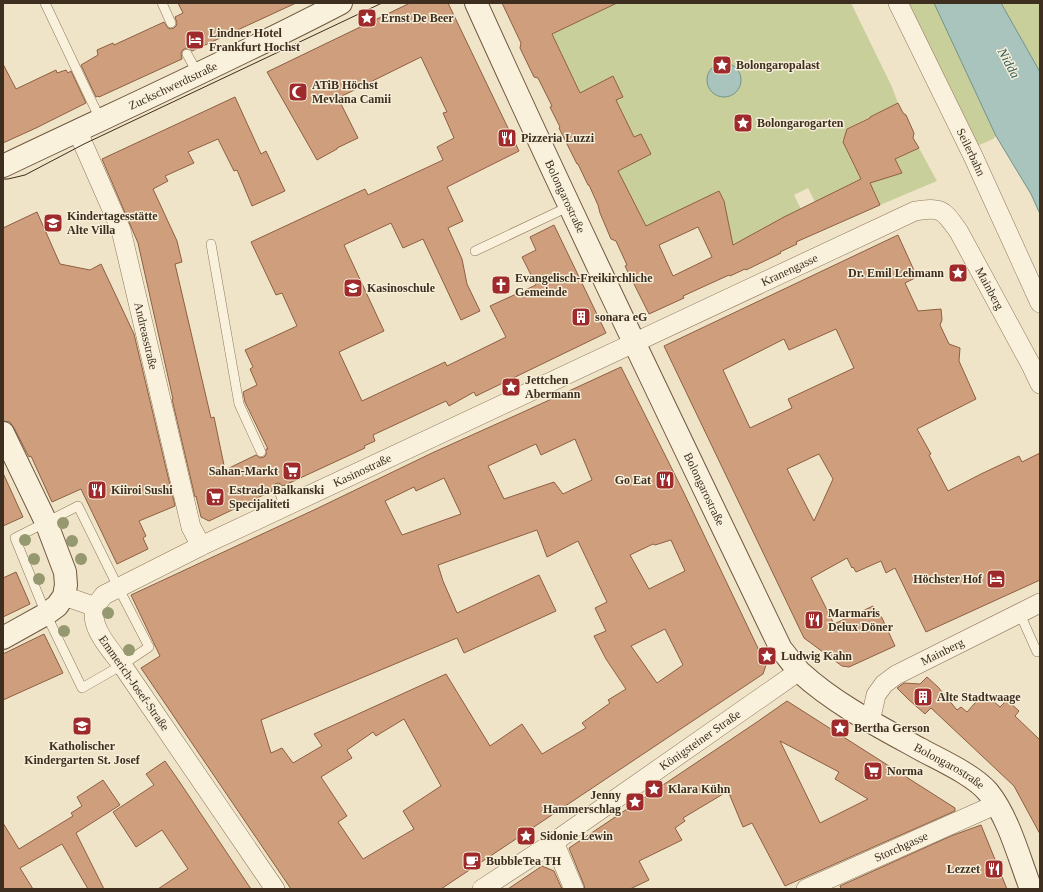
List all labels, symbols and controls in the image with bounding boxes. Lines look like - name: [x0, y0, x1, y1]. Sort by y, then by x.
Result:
- place icon: Ernst De Beer: [356, 7, 378, 29]
- place label: Ernst De Beer: [381, 11, 454, 25]
- place label: Lindner Hotel Frankfurt Hochst: [209, 26, 300, 54]
- hotel icon: Lindner Hotel Frankfurt Hochst: [184, 29, 206, 51]
- water label: Nidda: [994, 45, 1023, 81]
- place icon: Bolongaropalast: [711, 54, 733, 76]
- place label: Bolongaropalast: [736, 58, 820, 72]
- street label: Zuckschwerdtstraße: [126, 59, 220, 113]
- place label: ATiB Höchst Mevlana Camii: [312, 78, 392, 106]
- mosque icon: ATiB Höchst Mevlana Camii: [287, 81, 309, 103]
- place icon: Bolongarogarten: [732, 112, 754, 134]
- place label: Bolongarogarten: [757, 116, 844, 130]
- street label: Seilerbahn: [953, 126, 988, 178]
- restaurant icon: Pizzeria Luzzi: [496, 127, 518, 149]
- place label: Pizzeria Luzzi: [521, 131, 595, 145]
- street label: Bolongarostraße: [542, 158, 588, 235]
- place label: Kindertagesstätte Alte Villa: [67, 209, 158, 237]
- school or university icon: Kindertagesstätte Alte Villa: [42, 212, 64, 234]
- street label: Kranengasse: [759, 251, 820, 289]
- place icon: Dr. Emil Lehmann: [947, 262, 969, 284]
- street label: Mainberg: [972, 265, 1007, 312]
- place label: Dr. Emil Lehmann: [848, 266, 944, 280]
- place label: Evangelisch-Freikirchliche Gemeinde: [515, 271, 653, 299]
- church icon: Evangelisch-Freikirchliche Gemeinde: [490, 274, 512, 296]
- school or university icon: Kasinoschule: [342, 277, 364, 299]
- place label: Kasinoschule: [367, 281, 436, 295]
- street label: Andreasstraße: [131, 301, 161, 371]
- building icon: sonara eG: [570, 306, 592, 328]
- place label: sonara eG: [595, 310, 647, 324]
- place label: Jettchen Abermann: [525, 373, 581, 401]
- place icon: Jettchen Abermann: [500, 376, 522, 398]
- street label: Bolongarostraße: [681, 450, 728, 528]
- street label: Kasinostraße: [331, 451, 394, 490]
- supermarket icon: Sahan-Markt: [281, 460, 303, 482]
- place label: Sahan-Markt: [209, 464, 278, 478]
- restaurant icon: Go Eat: [654, 469, 676, 491]
- place label: Go Eat: [615, 473, 651, 487]
- restaurant icon: Kiiroi Sushi: [86, 479, 108, 501]
- place label: Kiiroi Sushi: [111, 483, 173, 497]
- place label: Estrada Balkanski Specijaliteti: [229, 483, 325, 511]
- supermarket icon: Estrada Balkanski Specijaliteti: [204, 486, 226, 508]
- hotel icon: Höchster Hof: [985, 568, 1007, 590]
- place label: Höchster Hof: [913, 572, 983, 586]
- place label: Marmaris Delux Döner: [828, 606, 894, 634]
- restaurant icon: Marmaris Delux Döner: [803, 609, 825, 631]
- street label: Emmerich-Josef-Straße: [96, 633, 172, 733]
- street label: Mainberg: [918, 635, 966, 669]
- place icon: Ludwig Kahn: [756, 645, 778, 667]
- place label: Ludwig Kahn: [781, 649, 852, 663]
- building icon: Alte Stadtwaage: [912, 686, 934, 708]
- place label: Alte Stadtwaage: [937, 690, 1021, 704]
- street label: Königsteiner Straße: [657, 707, 743, 773]
- school or university icon: Katholischer Kindergarten St. Josef: [71, 715, 93, 737]
- place icon: Bertha Gerson: [829, 717, 851, 739]
- place label: Bertha Gerson: [854, 721, 930, 735]
- place label: Katholischer Kindergarten St. Josef: [24, 739, 141, 767]
- street label: Bolongarostraße: [912, 740, 988, 792]
- supermarket icon: Norma: [862, 760, 884, 782]
- place label: Norma: [887, 764, 923, 778]
- place icon: Klara Kühn: [643, 778, 665, 800]
- place label: Klara Kühn: [668, 782, 731, 796]
- place label: Jenny Hammerschlag: [543, 788, 621, 816]
- place icon: Jenny Hammerschlag: [624, 791, 646, 813]
- place icon: Sidonie Lewin: [515, 825, 537, 847]
- place label: Sidonie Lewin: [540, 829, 613, 843]
- street label: Storchgasse: [872, 829, 930, 865]
- cafe icon: BubbleTea TH: [461, 850, 483, 872]
- place label: BubbleTea TH: [486, 854, 562, 868]
- restaurant icon: Lezzet: [983, 858, 1005, 880]
- place label: Lezzet: [947, 862, 980, 876]

